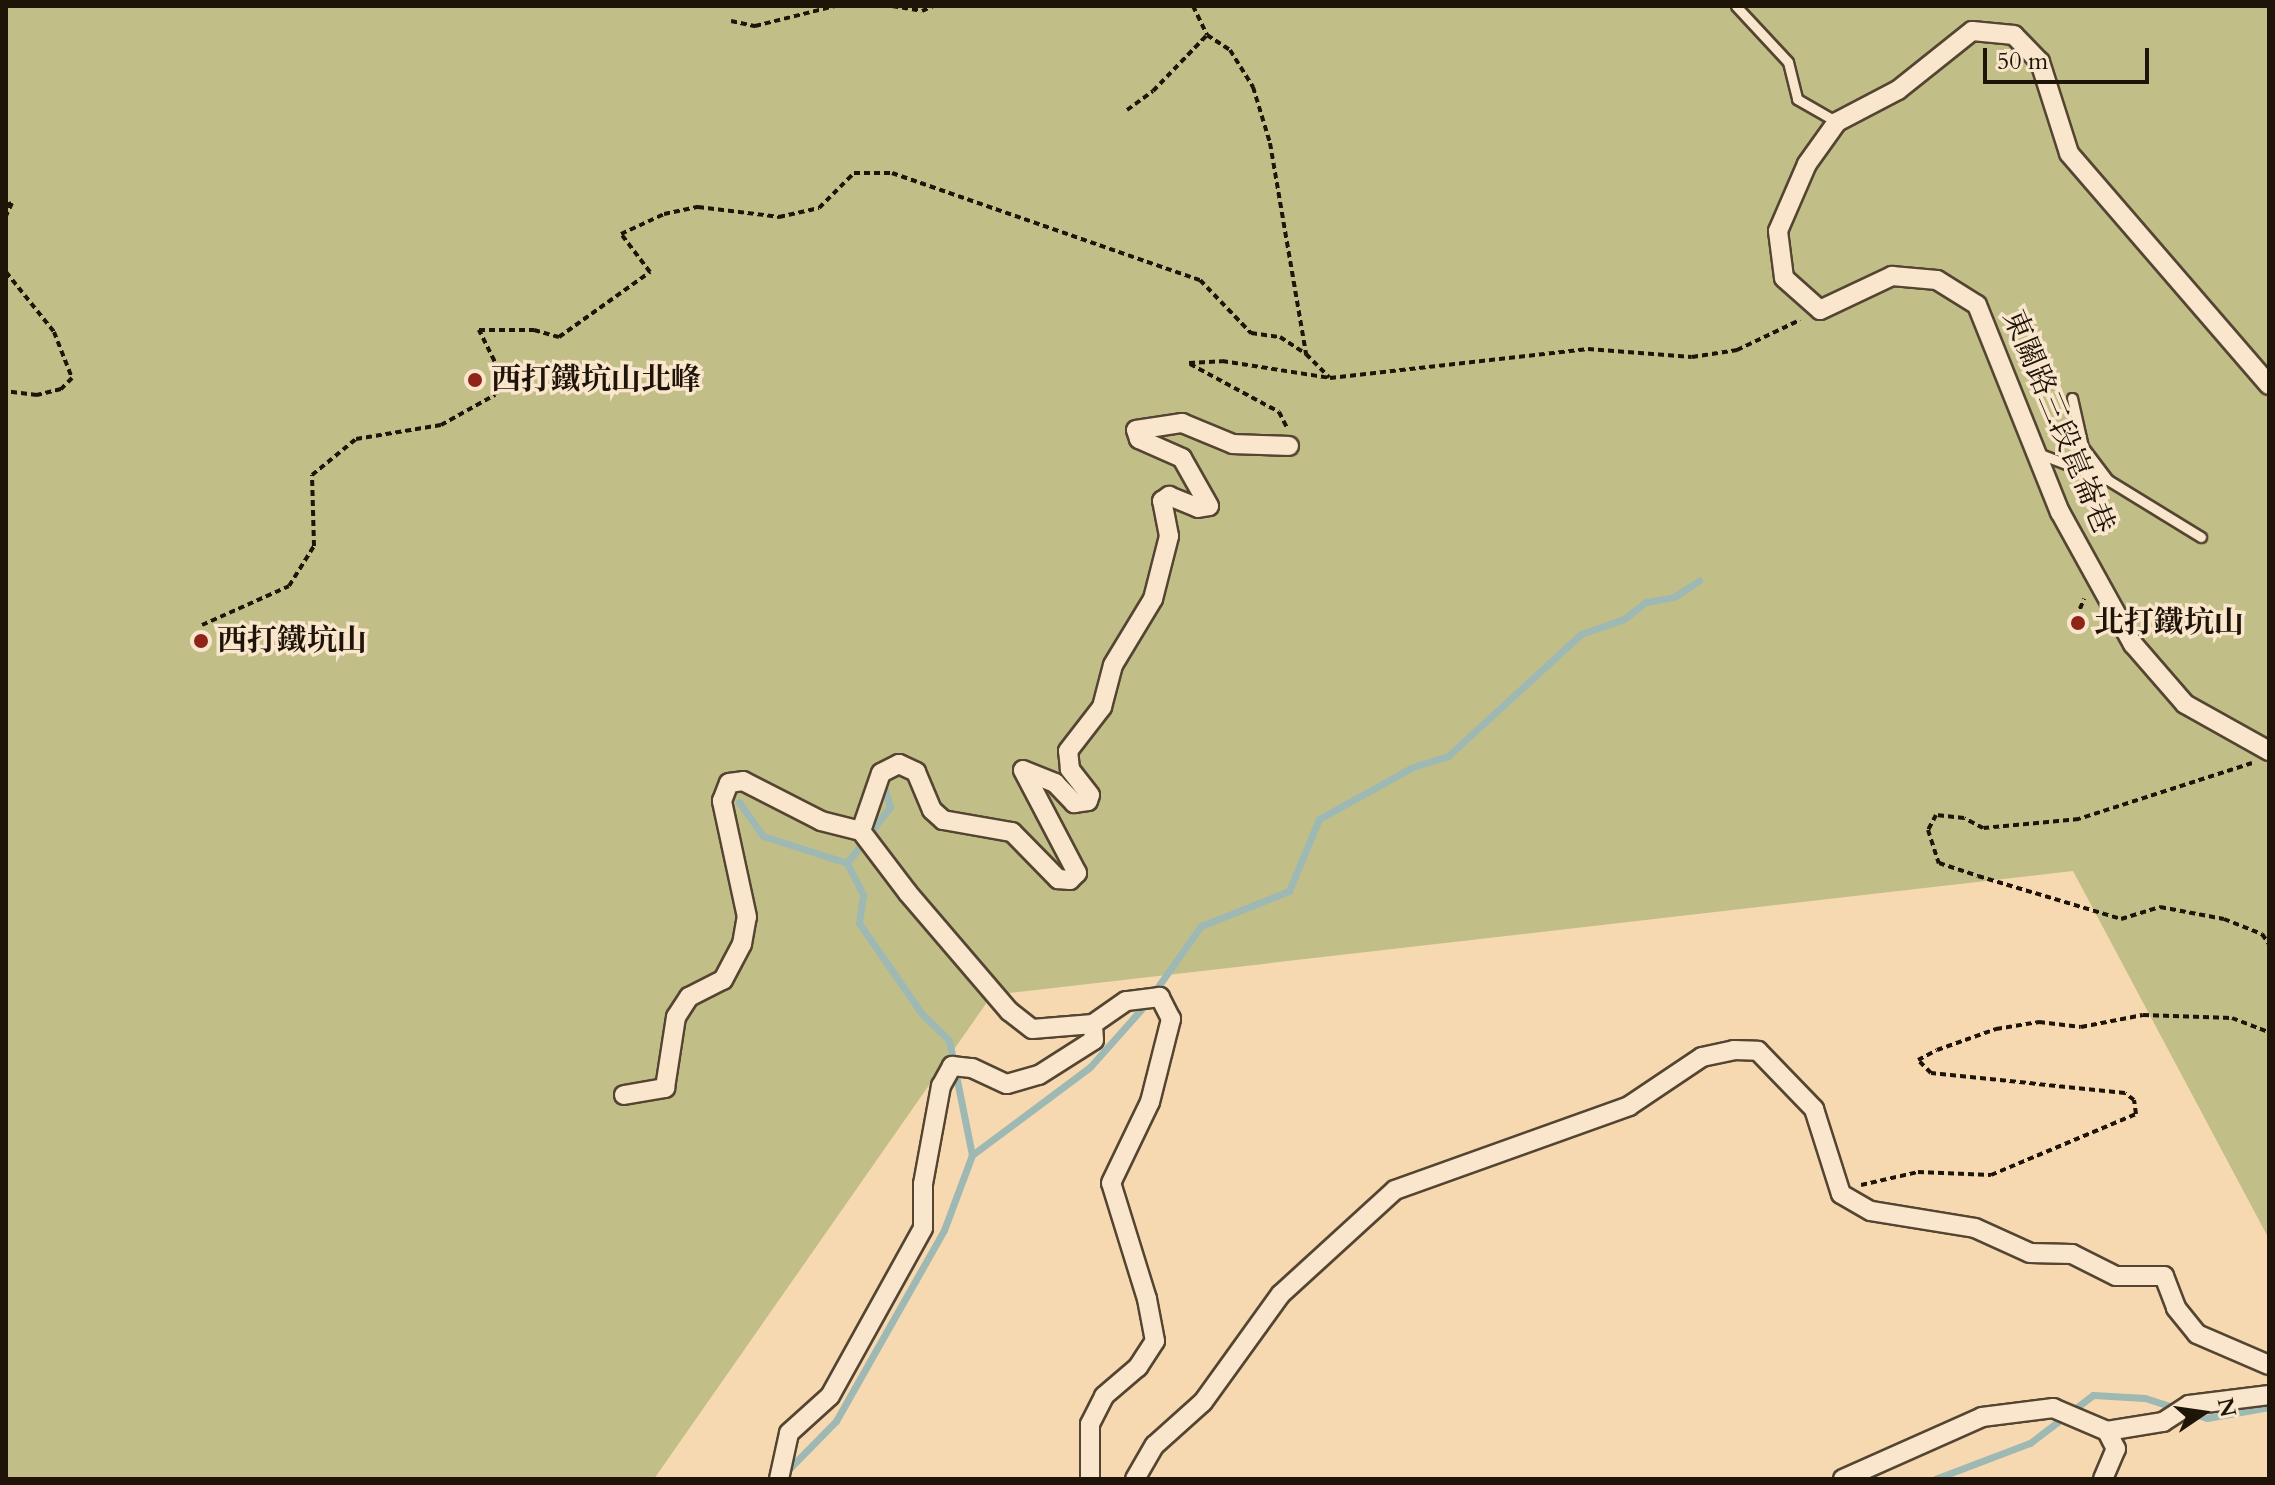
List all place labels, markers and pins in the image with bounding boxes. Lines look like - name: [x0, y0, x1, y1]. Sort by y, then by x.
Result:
- place label: 西打鐵坑山北峰: [491, 362, 701, 398]
- marker: 西打鐵坑山北峰: [466, 371, 484, 389]
- place label: 北打鐵坑山: [2094, 605, 2244, 641]
- marker: 北打鐵坑山: [2069, 614, 2087, 632]
- place label: 西打鐵坑山: [217, 623, 367, 659]
- marker: 西打鐵坑山: [192, 632, 210, 650]

